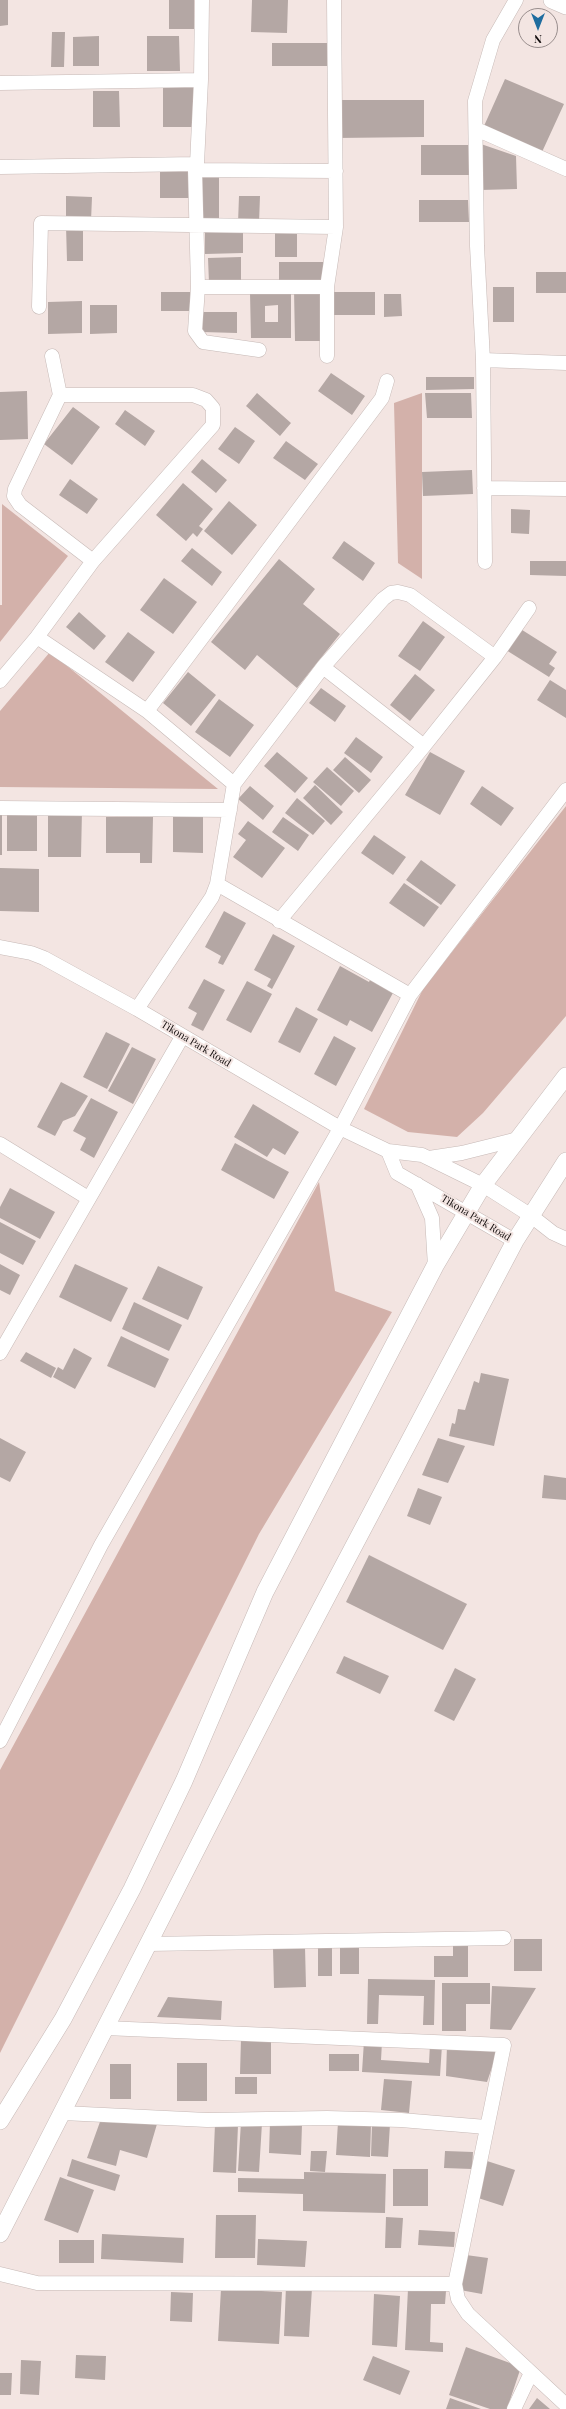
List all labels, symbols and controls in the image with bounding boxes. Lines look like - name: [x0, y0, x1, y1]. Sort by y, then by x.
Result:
- north arrow: [518, 8, 558, 48]
- text: N: [534, 32, 542, 47]
- street label: Tikona Park Road: [159, 1019, 233, 1069]
- street label: Tikona Park Road: [439, 1193, 513, 1243]

